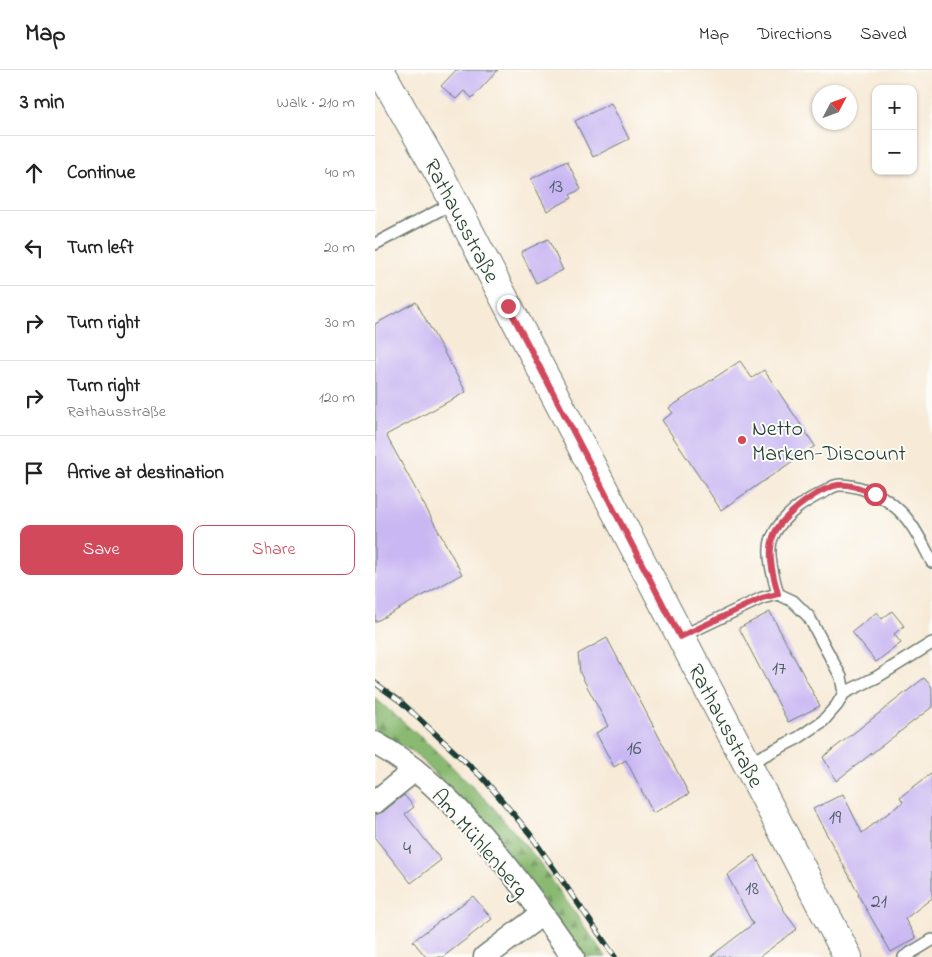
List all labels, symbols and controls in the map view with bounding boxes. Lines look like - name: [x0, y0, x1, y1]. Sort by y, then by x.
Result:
- text: Map: [25, 17, 66, 52]
- text: Map: [699, 22, 729, 48]
- text: Directions: [757, 22, 832, 48]
- text: Saved: [860, 22, 907, 48]
- north arrow: [812, 85, 857, 130]
- map controls: [872, 85, 917, 175]
- button: +: [872, 85, 917, 130]
- text: 3 min: [20, 88, 64, 118]
- text: Walk · 210 m: [276, 91, 355, 115]
- button: −: [872, 130, 917, 175]
- street label: Rathausstraße: [414, 154, 507, 289]
- icon: ahead: [20, 159, 48, 187]
- text: Continue: [67, 160, 135, 187]
- text: 40 m: [325, 161, 355, 185]
- house number: 13: [549, 173, 563, 202]
- icon: left: [20, 234, 48, 262]
- text: Turn left: [67, 235, 134, 262]
- text: 20 m: [324, 236, 355, 260]
- route end: [497, 295, 520, 318]
- icon: right: [20, 309, 48, 337]
- text: Turn right: [67, 310, 140, 337]
- text: 30 m: [325, 311, 355, 335]
- text: Turn right: [67, 373, 140, 400]
- icon: right: [20, 384, 48, 412]
- text: 120 m: [319, 386, 355, 410]
- text: Rathausstraße: [67, 400, 166, 424]
- place label: Netto Marken-Discount: [752, 414, 907, 471]
- marker: Netto Marken-Discount: [736, 434, 748, 446]
- icon: arrive: [20, 459, 48, 487]
- text: Arrive at destination: [67, 460, 224, 487]
- route start: [864, 483, 887, 506]
- button: Save: [20, 525, 183, 575]
- button: Share: [193, 525, 355, 575]
- house number: 17: [772, 655, 786, 684]
- street label: Rathausstraße: [678, 659, 771, 794]
- house number: 16: [626, 735, 642, 764]
- street label: Am Mühlenberg: [422, 783, 535, 906]
- house number: 19: [829, 804, 841, 833]
- house number: 4: [403, 835, 411, 864]
- house number: 18: [745, 875, 759, 904]
- house number: 21: [871, 888, 887, 917]

